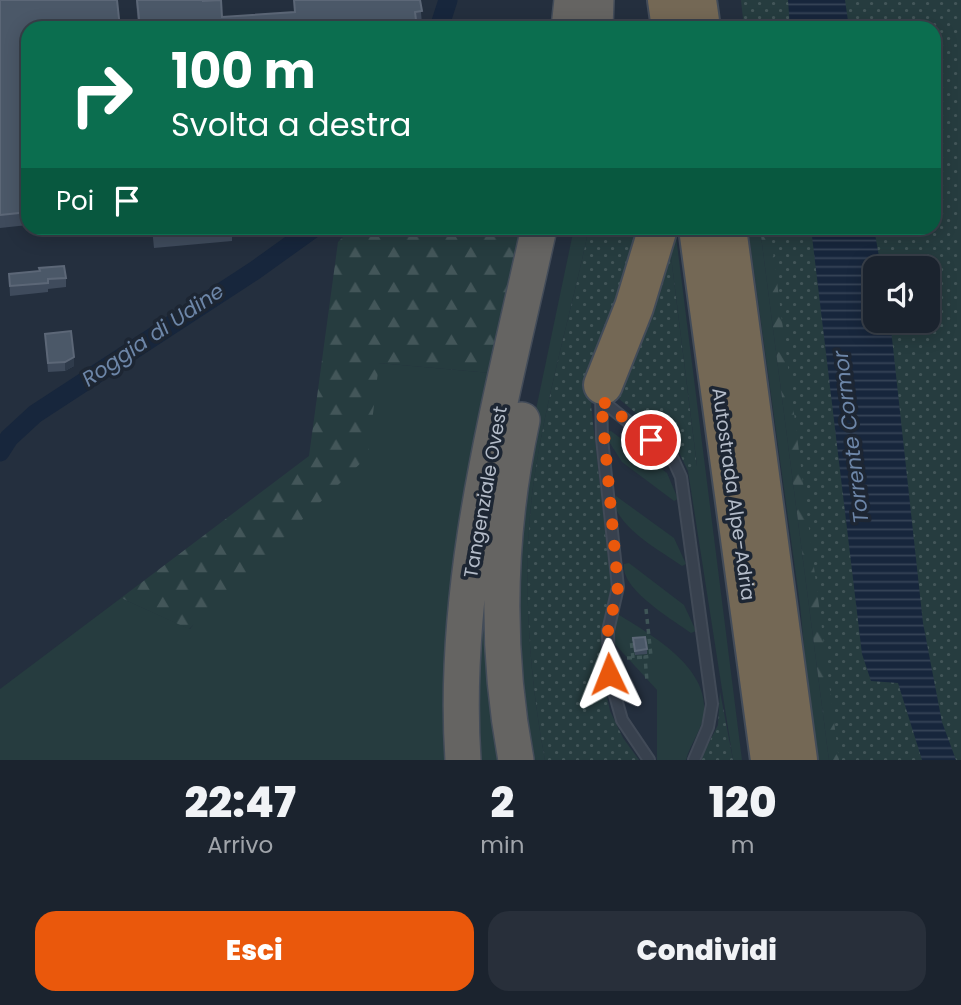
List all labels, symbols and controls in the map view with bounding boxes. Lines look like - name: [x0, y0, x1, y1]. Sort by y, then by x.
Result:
- text: 100 m: [171, 37, 316, 105]
- icon: right: [56, 49, 147, 140]
- text: Svolta a destra: [171, 102, 411, 147]
- icon: arrive: [108, 182, 146, 220]
- text: Poi: [56, 183, 94, 219]
- map controls: [863, 256, 940, 333]
- button: sound: [863, 256, 940, 333]
- water label: Roggia di Udine: [76, 276, 230, 393]
- water label: Torrente Cormor: [825, 348, 876, 525]
- street label: Autostrada Alpe-Adria: [705, 386, 762, 602]
- street label: Tangenziale Ovest: [457, 404, 514, 580]
- pin: [621, 410, 681, 470]
- icon: arrive: [632, 421, 670, 459]
- position arrow: [572, 637, 646, 711]
- text: 22:47: [184, 773, 296, 832]
- text: 2: [490, 773, 514, 832]
- text: 120: [709, 773, 777, 832]
- text: Arrivo: [207, 829, 273, 861]
- text: min: [480, 829, 524, 861]
- text: m: [731, 829, 755, 861]
- button: Esci: [35, 911, 474, 991]
- button: Condividi: [488, 911, 926, 991]

